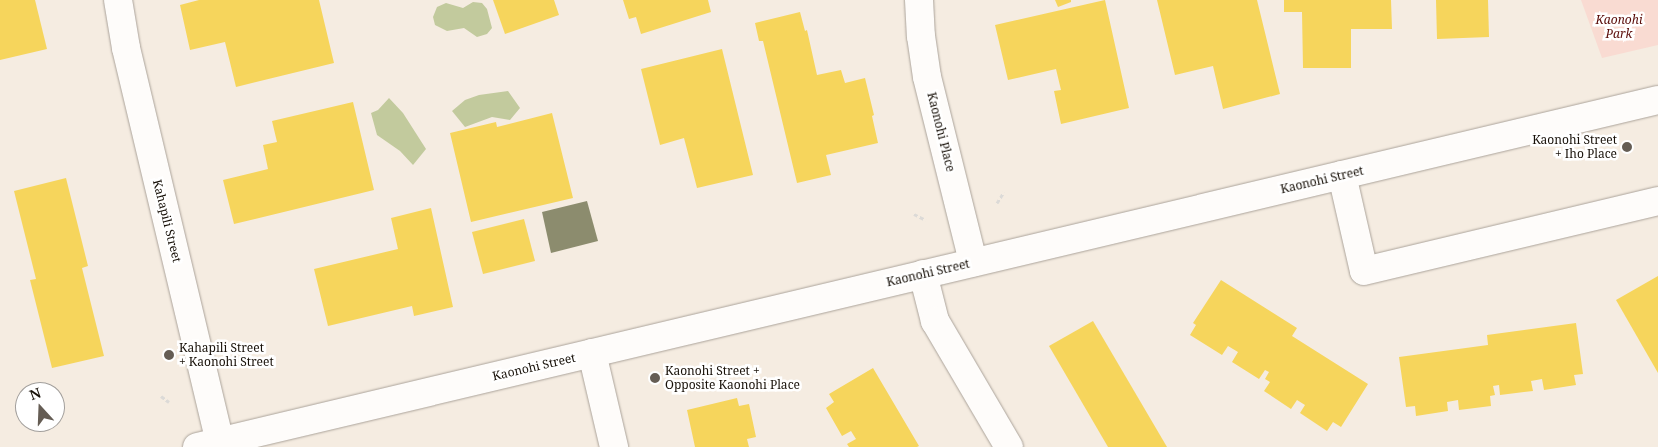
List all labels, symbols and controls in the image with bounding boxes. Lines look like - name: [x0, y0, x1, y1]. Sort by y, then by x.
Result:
- park label: Kaonohi Park: [1595, 13, 1643, 41]
- street label: Kaonohi Place: [924, 91, 958, 173]
- place label: Kaonohi Street + Iho Place: [1532, 133, 1617, 161]
- marker: Kaonohi Street + Iho Place: [1621, 141, 1633, 153]
- street label: Kaonohi Street: [1279, 163, 1365, 197]
- street label: Kahapili Street: [150, 178, 184, 264]
- street label: Kaonohi Street: [885, 256, 971, 290]
- place label: Kahapili Street + Kaonohi Street: [179, 341, 274, 369]
- marker: Kahapili Street + Kaonohi Street: [163, 349, 175, 361]
- street label: Kaonohi Street: [491, 350, 577, 384]
- place label: Kaonohi Street + Opposite Kaonohi Place: [665, 364, 800, 392]
- marker: Kaonohi Street + Opposite Kaonohi Place: [649, 372, 661, 384]
- north arrow: [15, 382, 65, 432]
- text: N: [27, 383, 43, 404]

